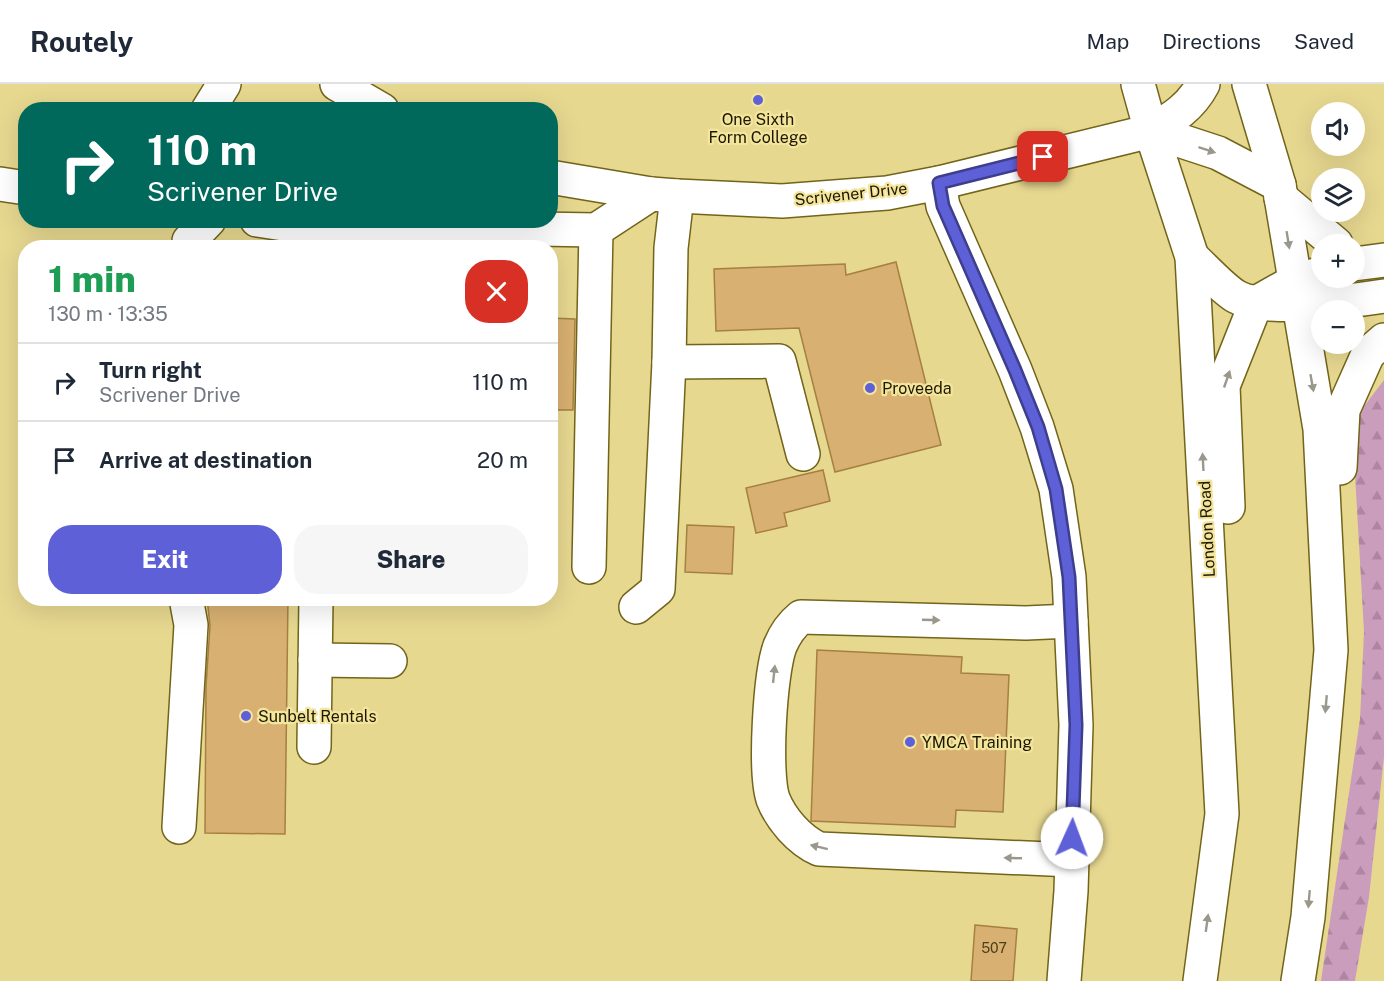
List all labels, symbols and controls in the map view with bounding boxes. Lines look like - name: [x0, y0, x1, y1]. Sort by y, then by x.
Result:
- text: Routely: [30, 25, 133, 58]
- text: Map: [1087, 29, 1129, 54]
- text: Directions: [1162, 29, 1261, 54]
- text: Saved: [1294, 29, 1354, 54]
- marker: One Sixth Form College: [751, 93, 765, 107]
- map controls: [1311, 102, 1365, 354]
- button: sound: [1311, 102, 1365, 156]
- place label: One Sixth Form College: [708, 110, 808, 147]
- text: 110 m: [147, 125, 257, 174]
- icon: right: [48, 126, 126, 204]
- pin: [1017, 131, 1068, 182]
- icon: arrive: [1026, 140, 1059, 173]
- one-way arrow: [1198, 146, 1216, 155]
- button: layers: [1311, 168, 1365, 222]
- text: Scrivener Drive: [147, 175, 338, 207]
- street label: Scrivener Drive: [794, 179, 908, 209]
- one-way arrow: [1284, 230, 1293, 249]
- button: +: [1311, 234, 1365, 288]
- text: 1 min: [48, 258, 136, 300]
- button: close: [465, 260, 528, 323]
- button: −: [1311, 300, 1365, 354]
- text: 130 m · 13:35: [48, 302, 168, 326]
- text: Turn right: [99, 357, 202, 383]
- icon: right: [48, 366, 81, 399]
- text: 110 m: [472, 369, 528, 395]
- one-way arrow: [1222, 370, 1232, 388]
- one-way arrow: [1308, 373, 1317, 392]
- place label: Proveeda: [882, 379, 952, 398]
- marker: Proveeda: [863, 381, 877, 395]
- text: Scrivener Drive: [99, 383, 241, 407]
- icon: arrive: [48, 444, 81, 477]
- text: Arrive at destination: [99, 447, 312, 473]
- text: 20 m: [477, 447, 528, 473]
- one-way arrow: [1198, 452, 1208, 471]
- street label: London Road: [1195, 480, 1219, 578]
- button: Exit: [48, 525, 282, 594]
- button: Share: [294, 525, 528, 594]
- one-way arrow: [921, 615, 940, 625]
- one-way arrow: [770, 665, 779, 684]
- one-way arrow: [1321, 695, 1331, 714]
- place label: Sunbelt Rentals: [258, 707, 377, 726]
- marker: Sunbelt Rentals: [239, 709, 253, 723]
- place label: YMCA Training: [922, 733, 1032, 752]
- marker: YMCA Training: [903, 735, 917, 749]
- position arrow: [1040, 806, 1104, 870]
- one-way arrow: [810, 842, 828, 852]
- one-way arrow: [1004, 853, 1023, 862]
- one-way arrow: [1304, 889, 1314, 908]
- one-way arrow: [1203, 913, 1212, 932]
- house number: 507: [981, 940, 1007, 956]

